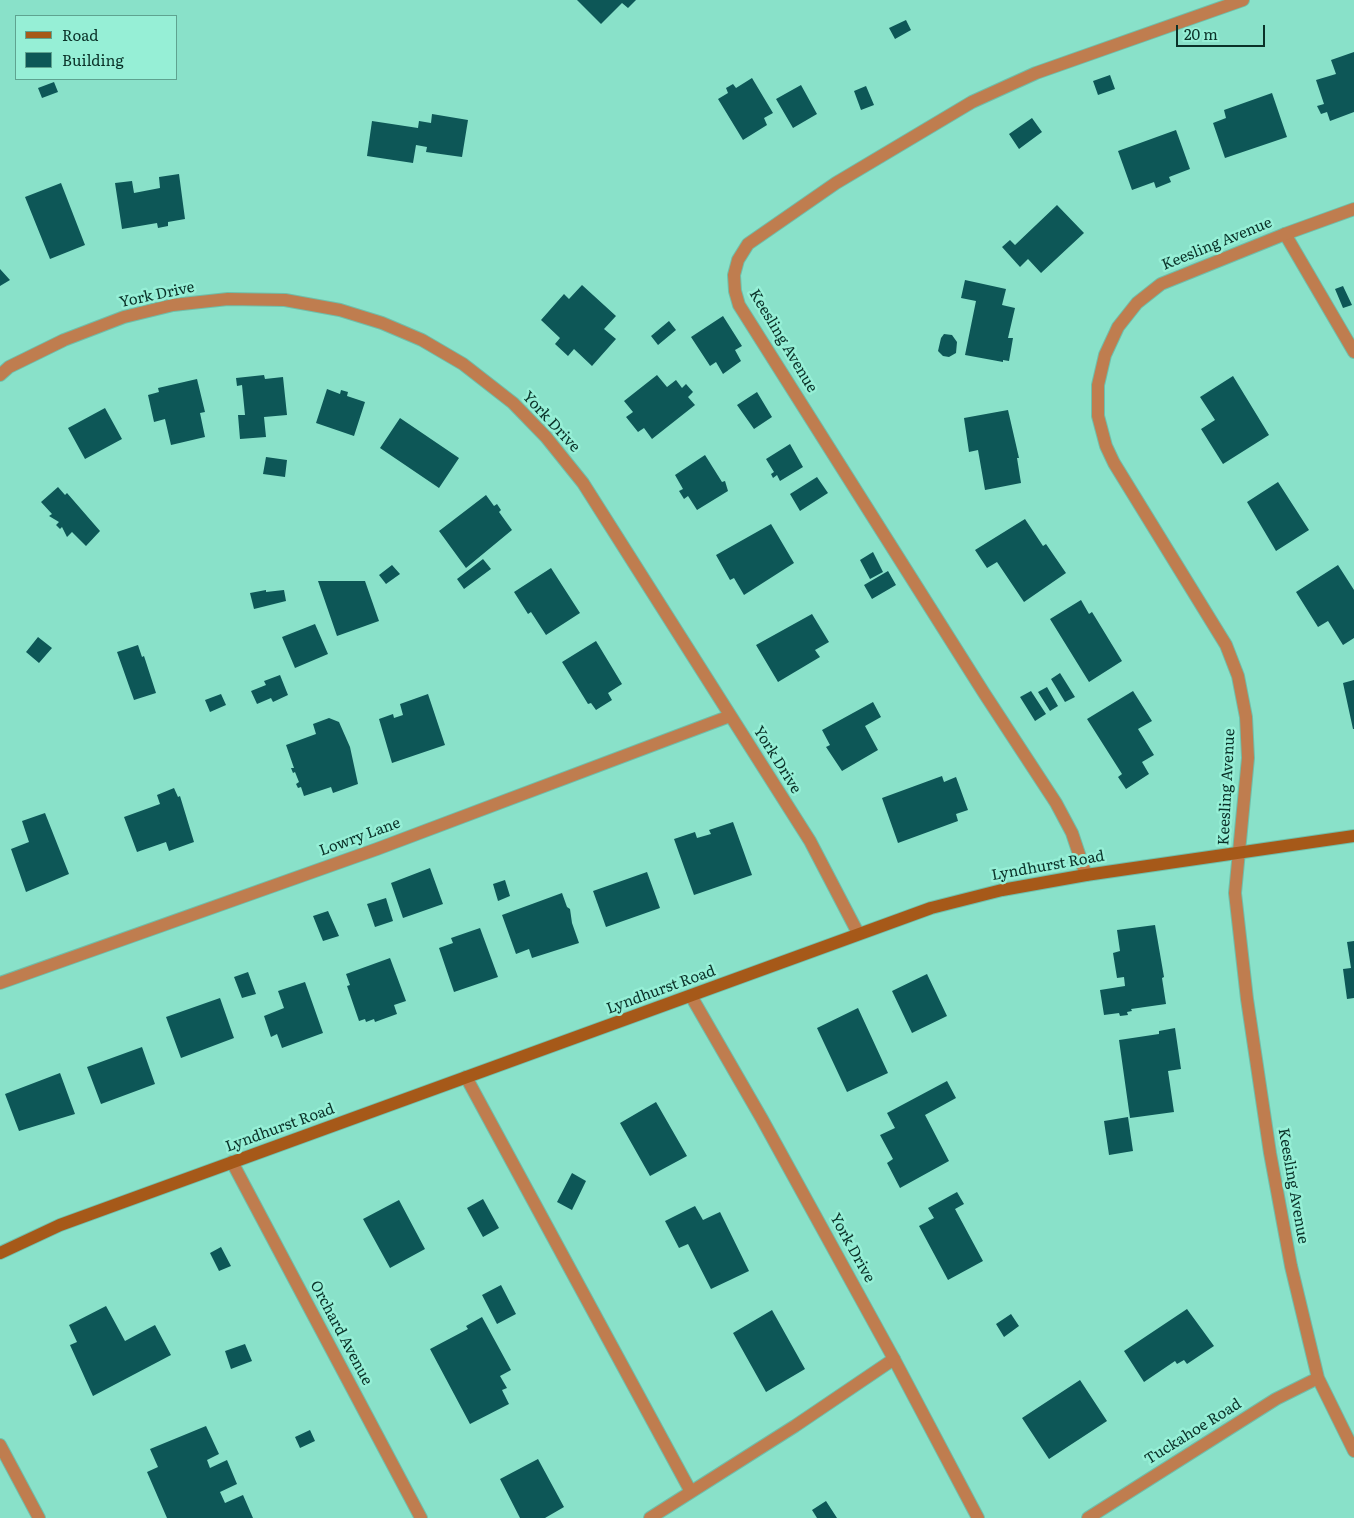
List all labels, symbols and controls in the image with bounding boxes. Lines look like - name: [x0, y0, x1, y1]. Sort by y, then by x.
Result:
- legend: [15, 15, 178, 80]
- scale bar: [1179, 15, 1268, 47]
- text: 20 m: [1184, 22, 1218, 45]
- text: Road: [62, 23, 98, 46]
- text: Building: [62, 48, 124, 71]
- street label: Keesling Avenue: [1159, 214, 1275, 274]
- street label: York Drive: [118, 278, 196, 312]
- street label: Keesling Avenue: [745, 286, 821, 396]
- street label: York Drive: [518, 388, 584, 456]
- street label: York Drive: [749, 723, 805, 797]
- street label: Keesling Avenue: [1215, 728, 1239, 846]
- street label: Lowry Lane: [317, 814, 403, 860]
- street label: Lyndhurst Road: [990, 847, 1106, 885]
- street label: Lyndhurst Road: [604, 962, 718, 1018]
- street label: Lyndhurst Road: [223, 1100, 337, 1156]
- street label: Keesling Avenue: [1274, 1127, 1312, 1245]
- street label: York Drive: [826, 1210, 878, 1286]
- street label: Orchard Avenue: [306, 1278, 376, 1388]
- street label: Tuckahoe Road: [1141, 1395, 1245, 1469]

